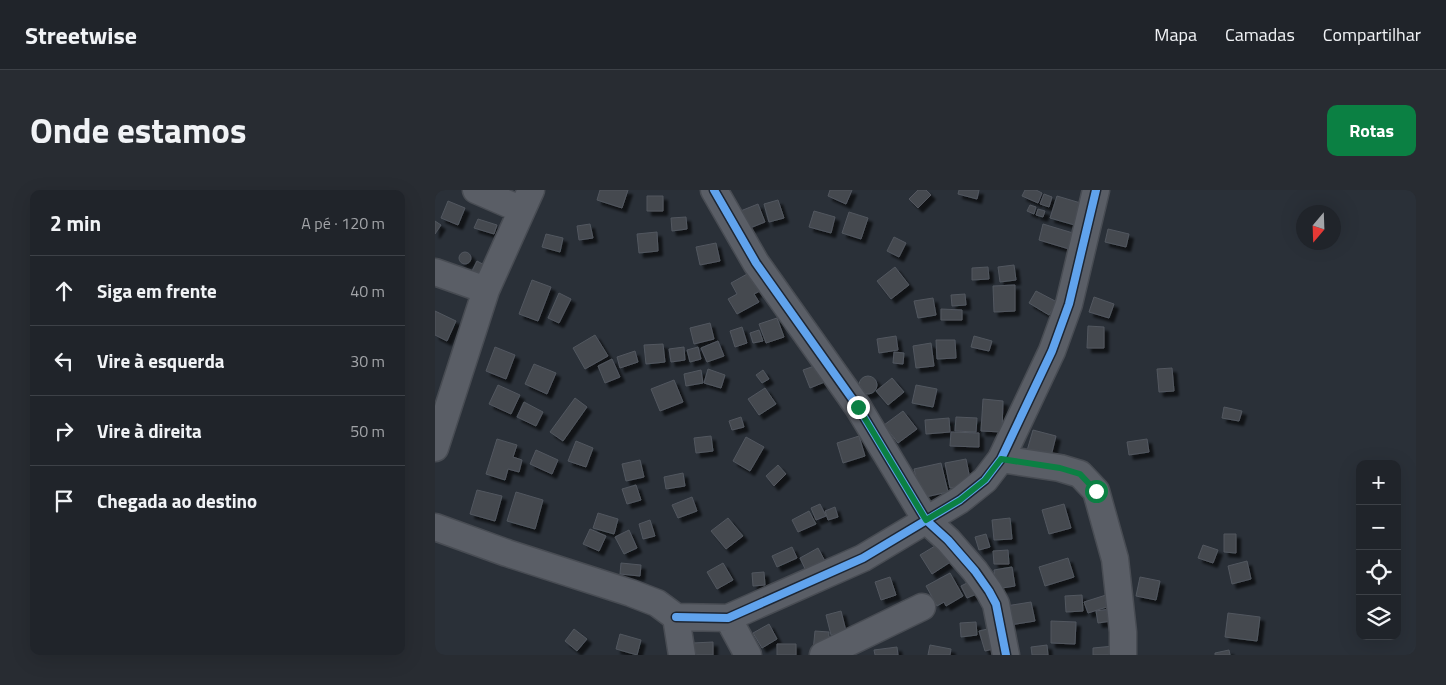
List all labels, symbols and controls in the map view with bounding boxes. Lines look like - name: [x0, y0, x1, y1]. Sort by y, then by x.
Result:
- text: Streetwise: [25, 17, 137, 53]
- text: Mapa: [1154, 21, 1197, 48]
- text: Camadas: [1225, 21, 1295, 48]
- text: Compartilhar: [1323, 21, 1421, 48]
- text: Onde estamos: [30, 103, 246, 157]
- button: Rotas: [1327, 105, 1416, 156]
- north arrow: [1296, 205, 1341, 250]
- text: 2 min: [50, 207, 101, 239]
- text: A pé · 120 m: [301, 211, 385, 235]
- text: Siga em frente: [97, 276, 217, 305]
- icon: ahead: [50, 277, 78, 305]
- text: 40 m: [350, 279, 385, 303]
- text: Vire à esquerda: [97, 346, 225, 375]
- icon: left: [50, 347, 78, 375]
- text: 30 m: [350, 349, 385, 373]
- route end: [847, 396, 870, 419]
- text: Vire à direita: [97, 416, 202, 445]
- icon: right: [50, 417, 78, 445]
- text: 50 m: [350, 419, 385, 443]
- map controls: [1356, 460, 1401, 640]
- button: +: [1356, 460, 1401, 505]
- route start: [1085, 480, 1108, 503]
- text: Chegada ao destino: [97, 486, 257, 515]
- icon: arrive: [50, 487, 78, 515]
- button: −: [1356, 505, 1401, 550]
- button: locate: [1356, 550, 1401, 595]
- button: layers: [1356, 595, 1401, 640]

